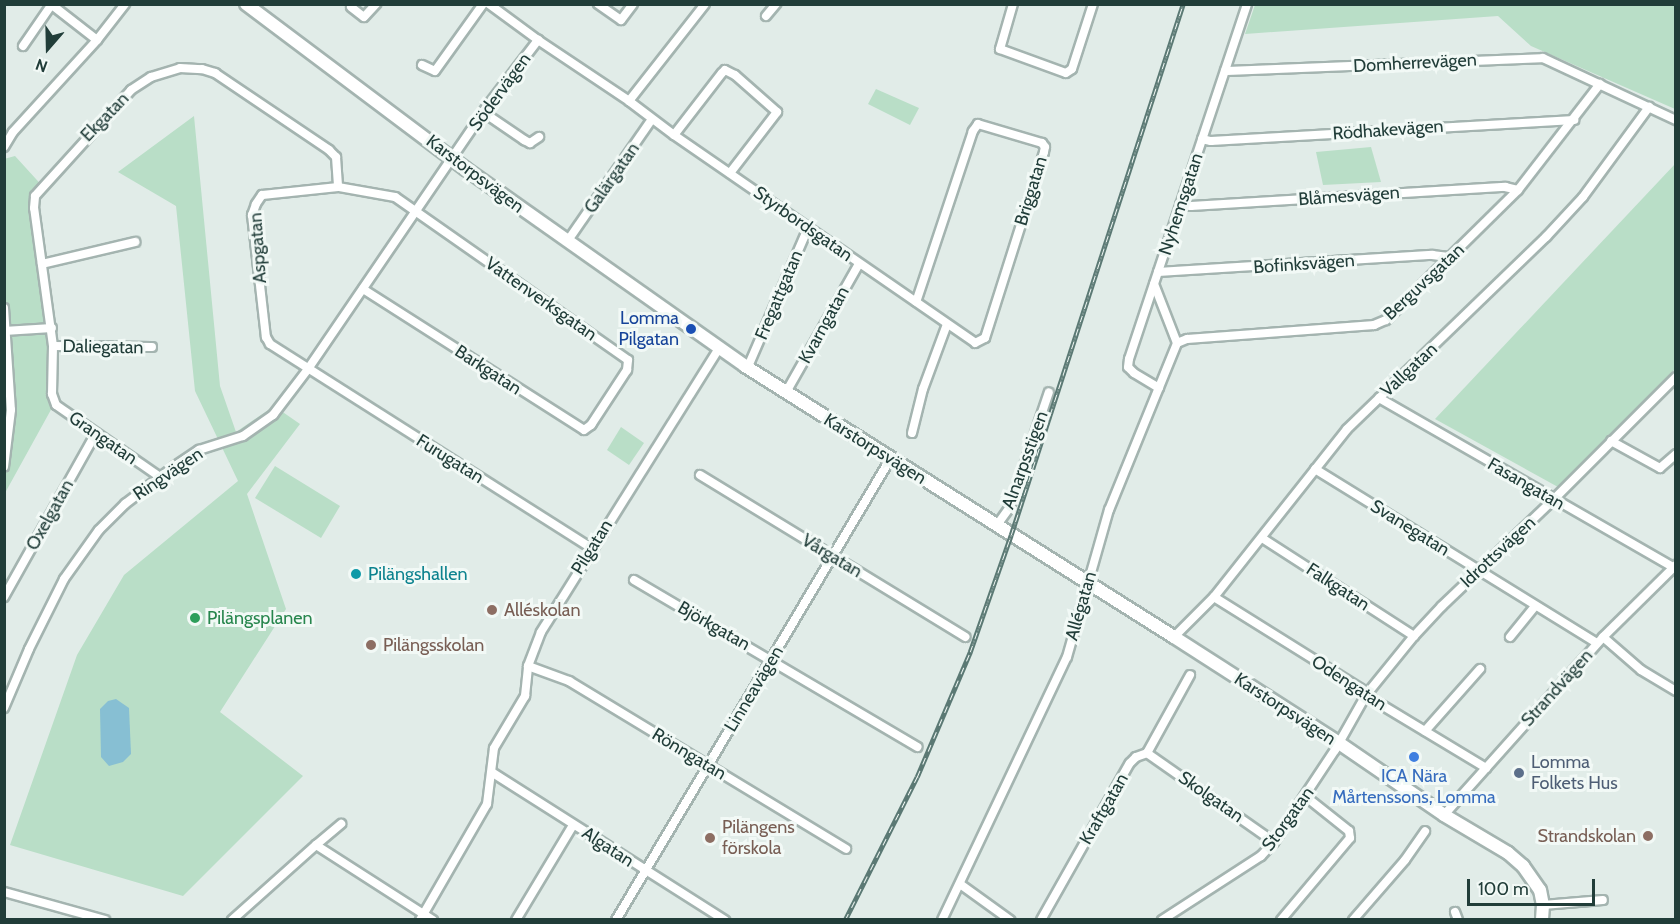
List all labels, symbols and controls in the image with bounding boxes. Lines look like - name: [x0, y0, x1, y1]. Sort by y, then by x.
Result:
- north arrow: [18, 18, 78, 78]
- street label: Södervägen: [465, 49, 535, 135]
- street label: Domherrevägen: [1353, 49, 1477, 77]
- text: N: [33, 55, 50, 76]
- street label: Ekgatan: [76, 88, 134, 146]
- street label: Rödhakevägen: [1332, 115, 1444, 145]
- street label: Karstorpsvägen: [422, 130, 528, 218]
- street label: Galärgatan: [580, 138, 644, 218]
- street label: Nyhemsgatan: [1154, 150, 1208, 258]
- street label: Briggatan: [1010, 154, 1052, 228]
- street label: Styrbordsgatan: [749, 182, 857, 266]
- street label: Blåmesvägen: [1298, 182, 1400, 210]
- street label: Aspgatan: [245, 212, 271, 284]
- street label: Berguvsgatan: [1379, 239, 1469, 325]
- street label: Fregattgatan: [750, 247, 808, 343]
- street label: Bofinksvägen: [1253, 250, 1355, 278]
- street label: Vattenverksgatan: [481, 253, 601, 345]
- street label: Kvarngatan: [794, 283, 854, 367]
- place label: Lomma Pilgatan: [619, 308, 679, 350]
- marker: Lomma Pilgatan: [684, 322, 698, 336]
- street label: Daliegatan: [62, 335, 144, 359]
- street label: Vallgatan: [1376, 338, 1442, 402]
- street label: Barkgatan: [451, 341, 525, 399]
- street label: Grangatan: [65, 407, 141, 469]
- street label: Alnarpsstigen: [997, 408, 1053, 512]
- street label: Karstorpsvägen: [820, 409, 930, 489]
- street label: Furugatan: [412, 430, 488, 488]
- street label: Ringvägen: [129, 443, 207, 505]
- street label: Fasangatan: [1484, 453, 1568, 515]
- street label: Oxelgatan: [22, 476, 78, 554]
- street label: Svanegatan: [1366, 495, 1454, 561]
- street label: Idrottsvägen: [1456, 512, 1540, 592]
- street label: Pilgatan: [567, 516, 617, 578]
- street label: Vårgatan: [798, 530, 866, 582]
- street label: Falkgatan: [1302, 559, 1374, 615]
- place label: Pilängshallen: [368, 563, 467, 585]
- marker: Pilängshallen: [349, 567, 363, 581]
- street label: Allégatan: [1061, 569, 1101, 643]
- street label: Björkgatan: [674, 597, 754, 655]
- place label: Alléskolan: [504, 599, 581, 621]
- marker: Alléskolan: [485, 603, 499, 617]
- place label: Pilängsplanen: [207, 607, 313, 629]
- marker: Pilängsplanen: [188, 611, 202, 625]
- place label: Pilängsskolan: [383, 634, 484, 656]
- marker: Pilängsskolan: [364, 638, 378, 652]
- street label: Linneavägen: [720, 642, 788, 736]
- street label: Strandvägen: [1517, 645, 1597, 731]
- street label: Odengatan: [1307, 651, 1391, 715]
- street label: Karstorpsvägen: [1230, 668, 1340, 750]
- street label: Rönngatan: [648, 723, 730, 785]
- marker: ICA Nära Mårtenssons, Lomma: [1407, 750, 1421, 764]
- place label: Lomma Folkets Hus: [1531, 752, 1618, 795]
- place label: ICA Nära Mårtenssons, Lomma: [1332, 766, 1496, 808]
- marker: Lomma Folkets Hus: [1512, 766, 1526, 780]
- street label: Skolgatan: [1174, 767, 1248, 827]
- street label: Kraftgatan: [1075, 770, 1133, 848]
- street label: Storgatan: [1258, 783, 1318, 855]
- place label: Pilängens förskola: [722, 817, 795, 860]
- street label: Algatan: [578, 822, 638, 872]
- place label: Strandskolan: [1537, 825, 1636, 847]
- marker: Strandskolan: [1641, 829, 1655, 843]
- marker: Pilängens förskola: [703, 831, 717, 845]
- scale bar: [1470, 867, 1598, 905]
- text: 100 m: [1478, 878, 1529, 900]

